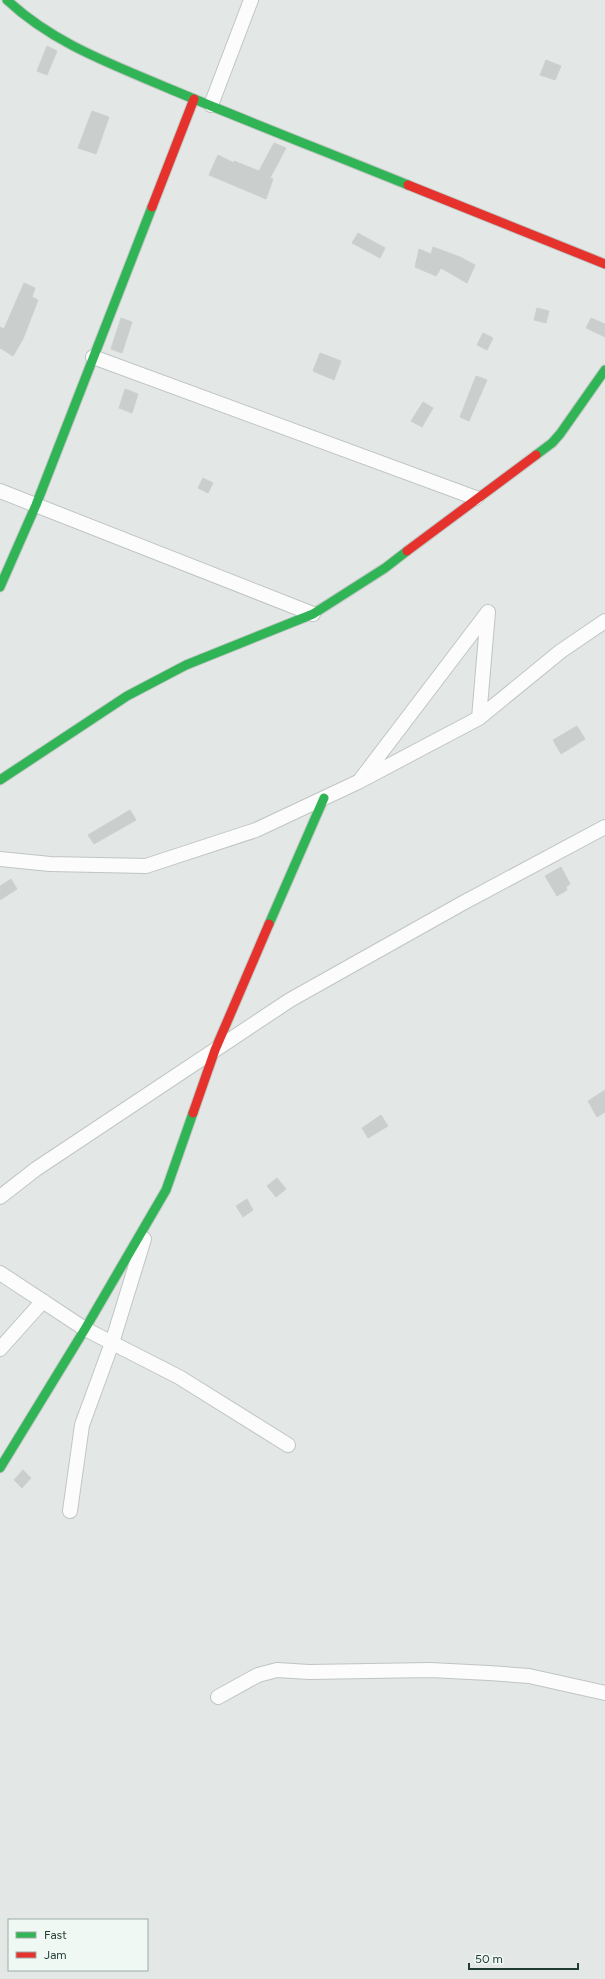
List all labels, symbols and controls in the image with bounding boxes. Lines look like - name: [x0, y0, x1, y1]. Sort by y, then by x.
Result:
- legend: [8, 1919, 148, 1971]
- text: Fast: [44, 1928, 67, 1942]
- scale bar: [469, 1945, 578, 1971]
- text: Jam: [44, 1948, 67, 1962]
- text: 50 m: [475, 1952, 503, 1966]

